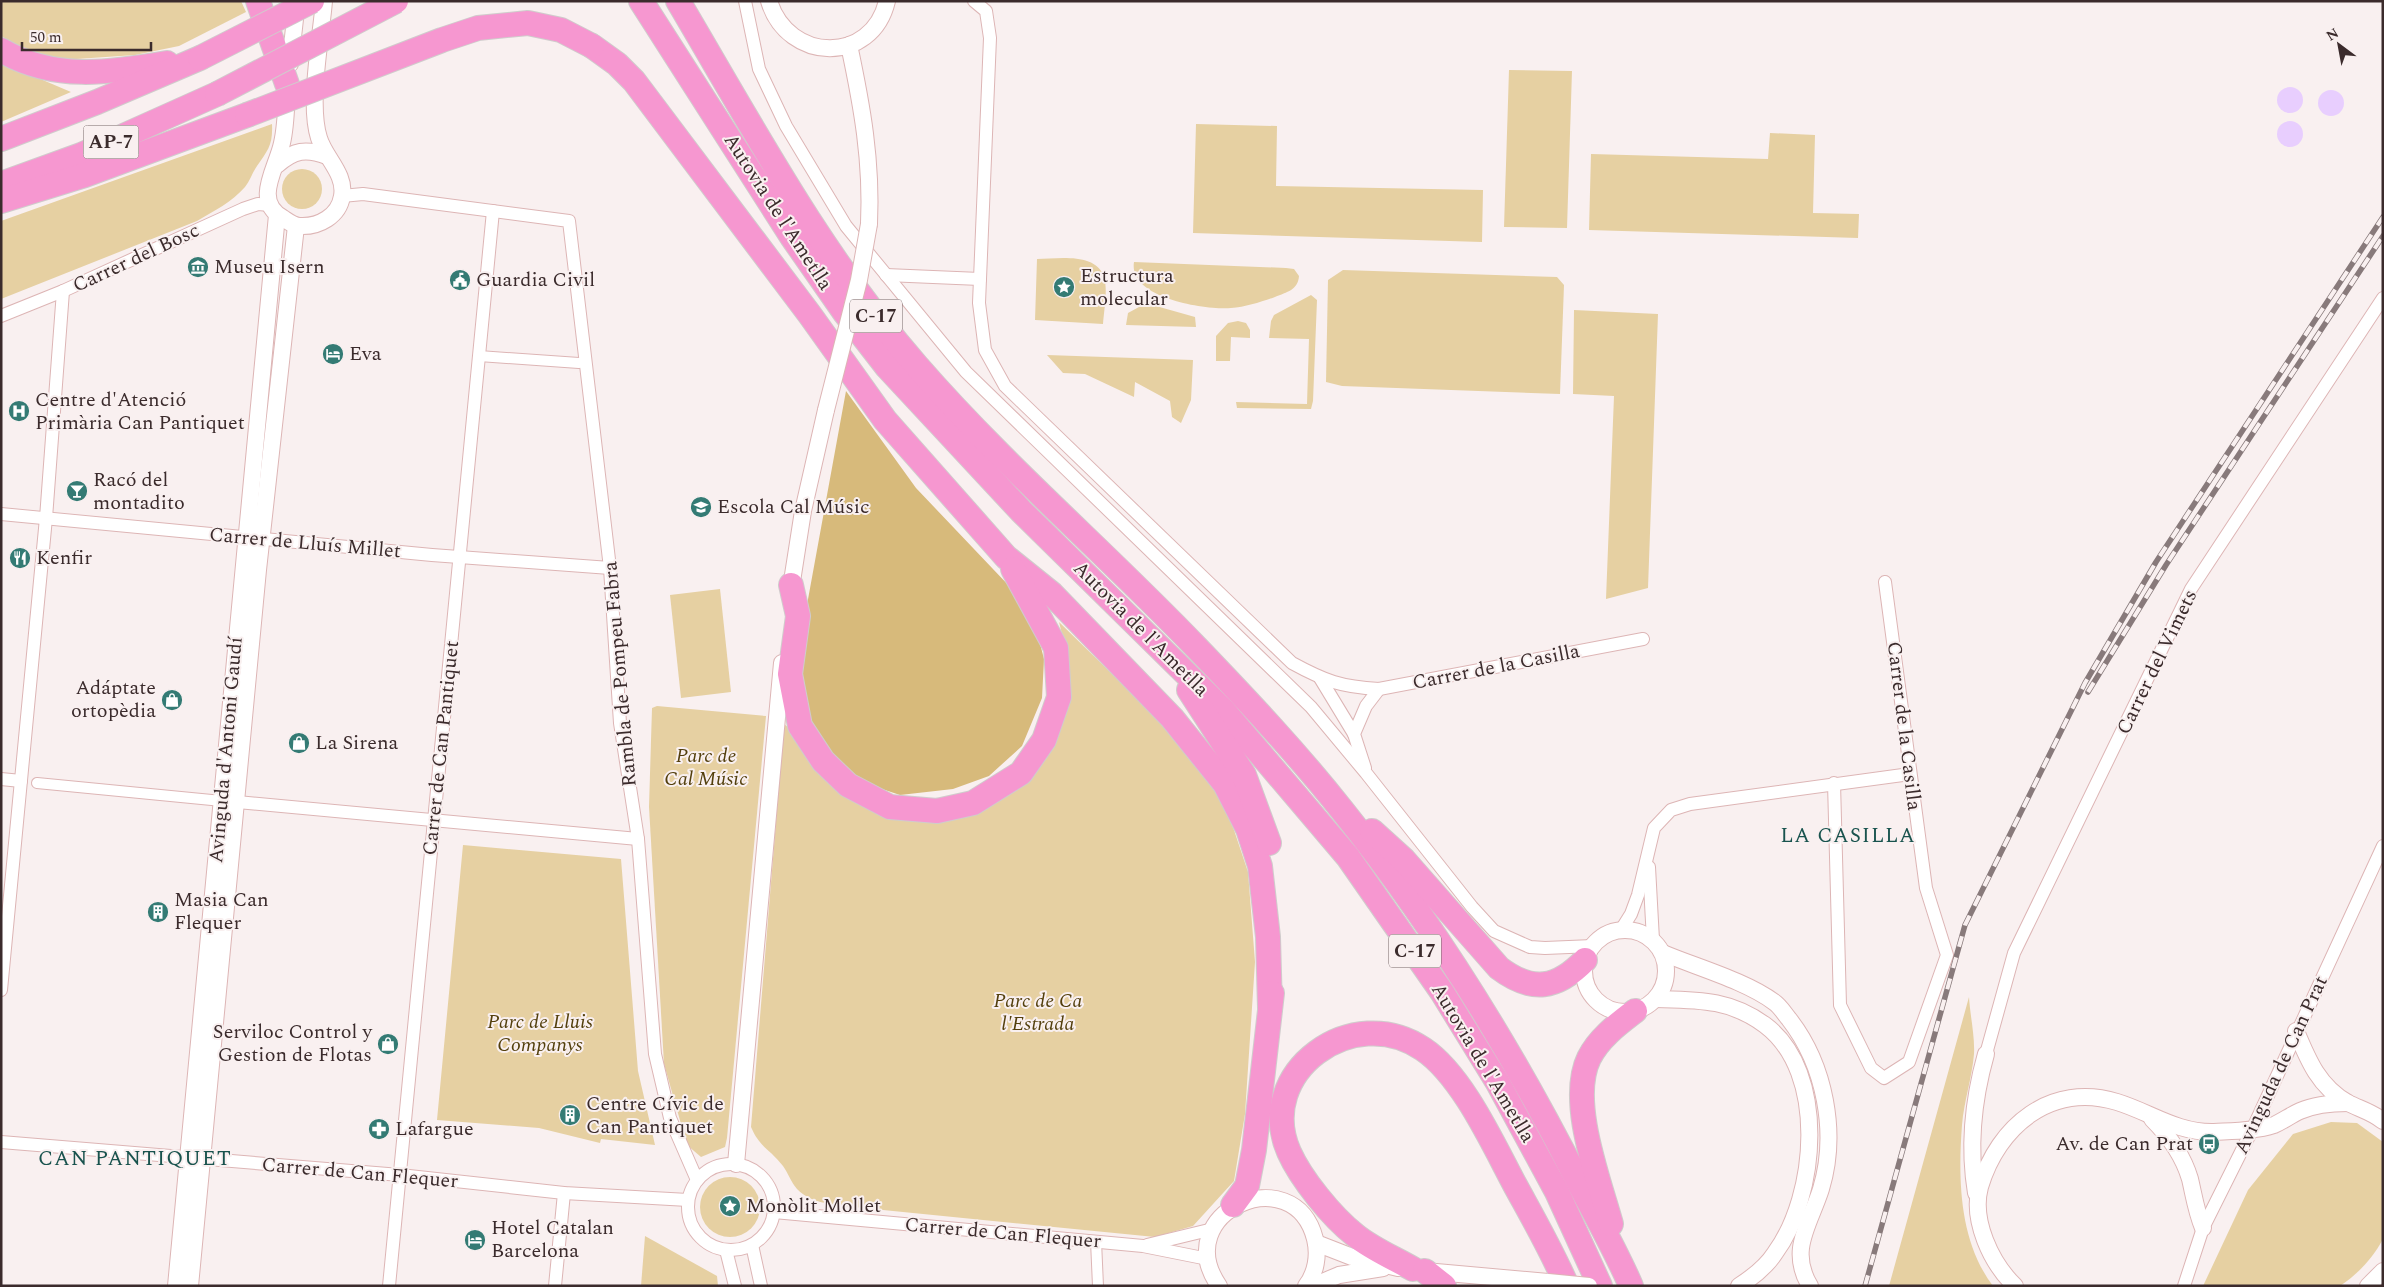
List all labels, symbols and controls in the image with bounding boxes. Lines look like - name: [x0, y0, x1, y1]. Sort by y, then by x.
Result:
- scale bar: [22, 20, 151, 52]
- north arrow: [2314, 20, 2364, 70]
- text: N: [2322, 22, 2343, 46]
- text: 50 m: [30, 26, 62, 49]
- road number: AP-7: [84, 125, 138, 158]
- street label: Autovia de l'Ametlla: [716, 128, 840, 296]
- street label: Carrer del Bosc: [68, 215, 204, 301]
- place label: Museu Isern: [214, 252, 325, 282]
- museum icon: Museu Isern: [186, 255, 210, 279]
- place label: Estructura molecular: [1080, 261, 1174, 314]
- place label: Guardia Civil: [476, 265, 595, 295]
- public building icon: Guardia Civil: [448, 268, 472, 292]
- place icon: Estructura molecular: [1052, 275, 1076, 299]
- road number: C-17: [850, 300, 902, 332]
- place label: Eva: [349, 339, 382, 369]
- hotel icon: Eva: [321, 342, 345, 366]
- place label: Centre d'Atenció Primària Can Pantiquet: [35, 385, 245, 438]
- hospital icon: Centre d'Atenció Primària Can Pantiquet: [7, 399, 31, 423]
- place label: Racó del montadito: [93, 465, 185, 518]
- bar icon: Racó del montadito: [65, 479, 89, 503]
- place label: Escola Cal Músic: [717, 492, 870, 522]
- school or university icon: Escola Cal Músic: [689, 495, 713, 519]
- street label: Carrer de Lluís Millet: [208, 520, 402, 566]
- place label: Kenfir: [36, 543, 92, 573]
- restaurant icon: Kenfir: [8, 546, 32, 570]
- street label: Autovia de l'Ametlla: [1066, 554, 1216, 704]
- street label: Rambla de Pompeu Fabra: [595, 560, 645, 788]
- street label: Carrer del Vimets: [2109, 584, 2205, 740]
- street label: Avinguda d'Antoni Gaudí: [201, 635, 251, 864]
- street label: Carrer de la Casilla: [1410, 636, 1583, 698]
- street label: Carrer de Can Pantiquet: [415, 639, 467, 857]
- street label: Carrer de la Casilla: [1879, 640, 1929, 812]
- place label: Adáptate ortopèdia: [71, 673, 156, 726]
- shop icon: Adáptate ortopèdia: [160, 688, 184, 712]
- place label: La Sirena: [315, 728, 398, 758]
- shop icon: La Sirena: [287, 731, 311, 755]
- park label: Parc de Cal Músic: [664, 741, 748, 794]
- district label: LA CASILLA: [1780, 820, 1916, 852]
- place label: Masia Can Flequer: [174, 885, 269, 938]
- building icon: Masia Can Flequer: [146, 900, 170, 924]
- road number: C-17: [1389, 934, 1441, 968]
- street label: Avinguda de Can Prat: [2226, 971, 2336, 1159]
- street label: Autovia de l'Ametlla: [1423, 977, 1543, 1149]
- park label: Parc de Ca l'Estrada: [994, 986, 1083, 1039]
- park label: Parc de Lluis Companys: [487, 1007, 593, 1060]
- place label: Serviloc Control y Gestion de Flotas: [213, 1017, 373, 1070]
- shop icon: Serviloc Control y Gestion de Flotas: [376, 1032, 400, 1056]
- place label: Centre Cívic de Can Pantiquet: [586, 1089, 724, 1142]
- building icon: Centre Cívic de Can Pantiquet: [558, 1103, 582, 1127]
- place label: Lafargue: [395, 1114, 474, 1144]
- pharmacy icon: Lafargue: [367, 1117, 391, 1141]
- place label: Av. de Can Prat: [2055, 1129, 2193, 1159]
- bus stop icon: Av. de Can Prat: [2197, 1132, 2221, 1156]
- district label: CAN PANTIQUET: [38, 1143, 232, 1175]
- street label: Carrer de Can Flequer: [261, 1149, 460, 1197]
- place label: Monòlit Mollet: [746, 1191, 881, 1221]
- place icon: Monòlit Mollet: [718, 1194, 742, 1218]
- street label: Carrer de Can Flequer: [904, 1209, 1103, 1257]
- place label: Hotel Catalan Barcelona: [491, 1213, 614, 1266]
- hotel icon: Hotel Catalan Barcelona: [463, 1228, 487, 1252]

